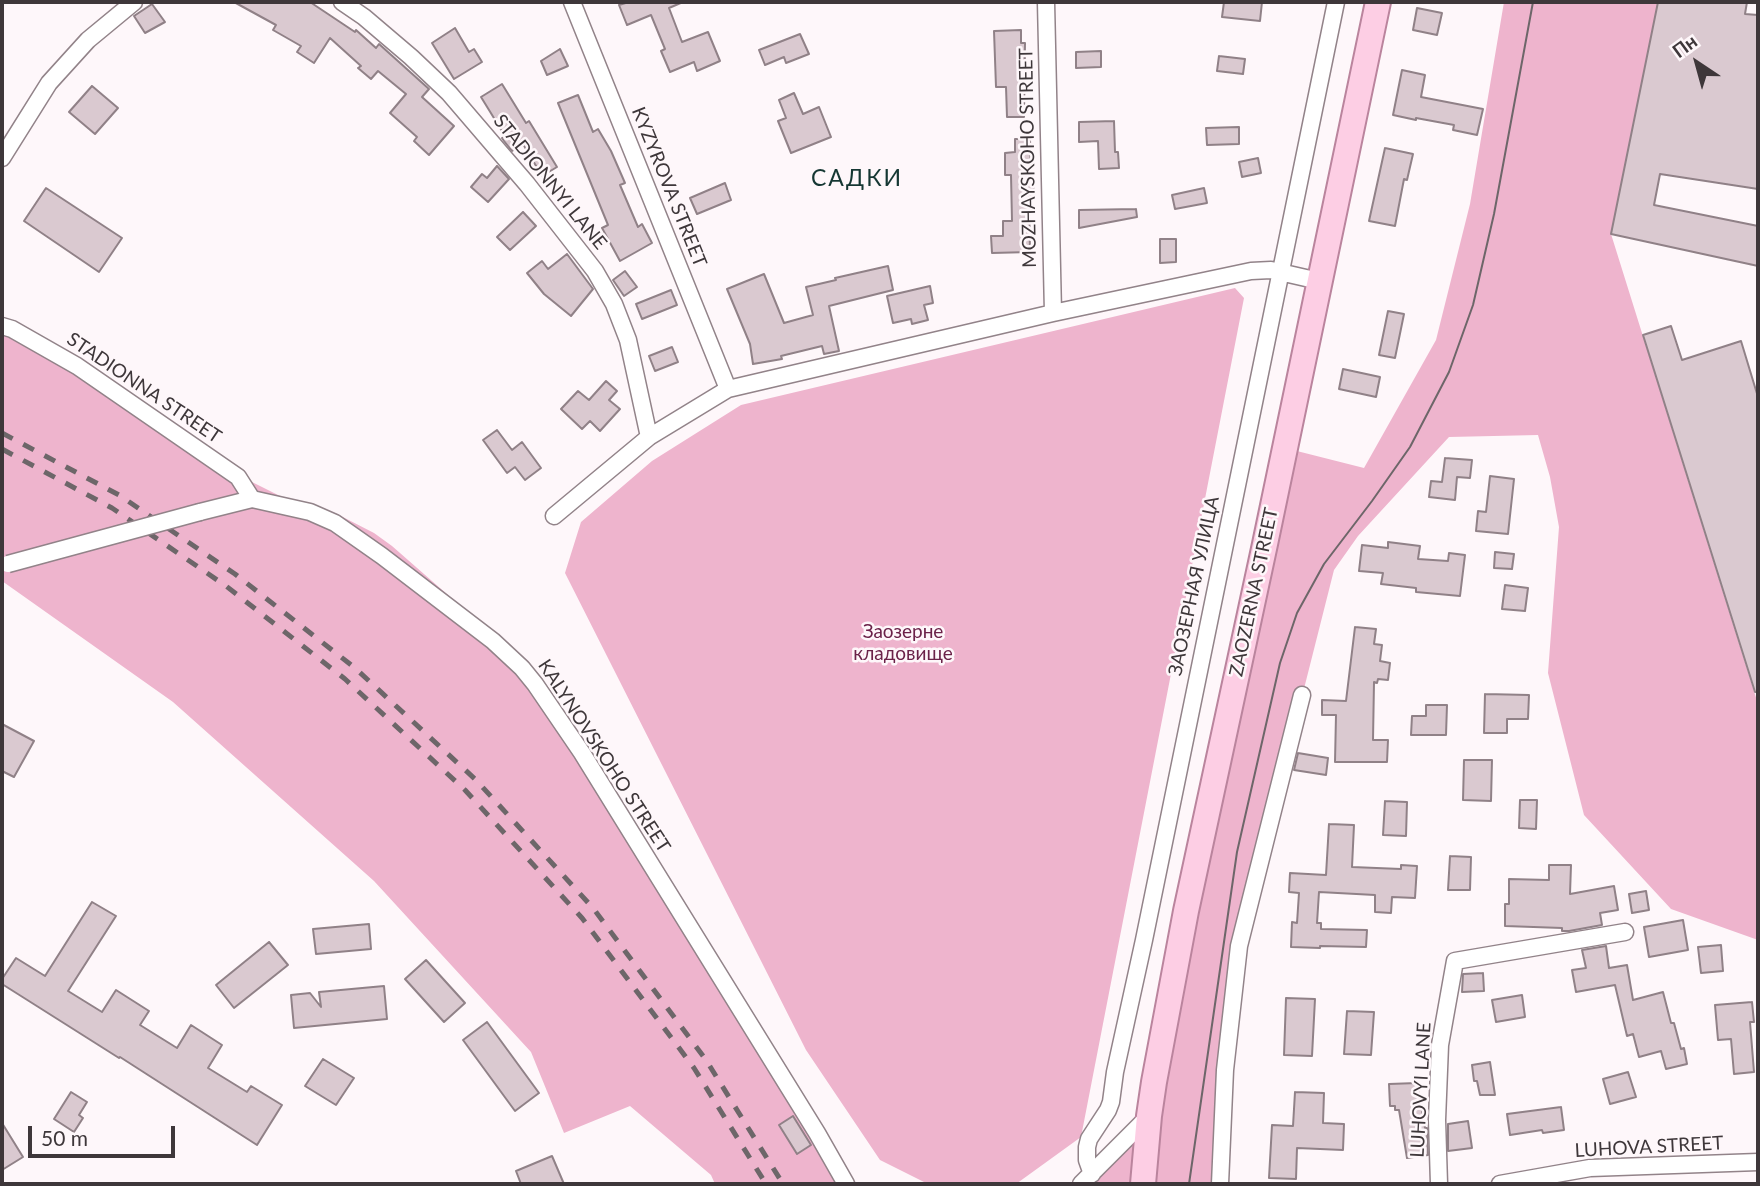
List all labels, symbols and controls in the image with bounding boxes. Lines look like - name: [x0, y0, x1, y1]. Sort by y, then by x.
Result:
- north arrow: [1662, 28, 1732, 98]
- text: Пн: [1668, 29, 1701, 62]
- street label: MOZHAYSKOHO STREET: [1015, 48, 1041, 268]
- street label: KYZYROVA STREET: [626, 104, 712, 270]
- street label: STADIONNYI LANE: [489, 110, 611, 254]
- district label: САДКИ: [812, 165, 902, 193]
- street label: STADIONNA STREET: [62, 328, 226, 448]
- street label: ЗАОЗЕРНАЯ УЛИЦА: [1164, 494, 1224, 678]
- street label: ZAOZERNA STREET: [1225, 506, 1283, 678]
- park label: Заозерне кладовище: [853, 621, 953, 665]
- street label: KALYNOVSKOHO STREET: [533, 655, 675, 857]
- street label: LUHOVYI LANE: [1406, 1022, 1436, 1158]
- scale bar: [32, 1112, 178, 1156]
- text: 50 m: [41, 1125, 88, 1150]
- street label: LUHOVA STREET: [1574, 1132, 1724, 1162]

